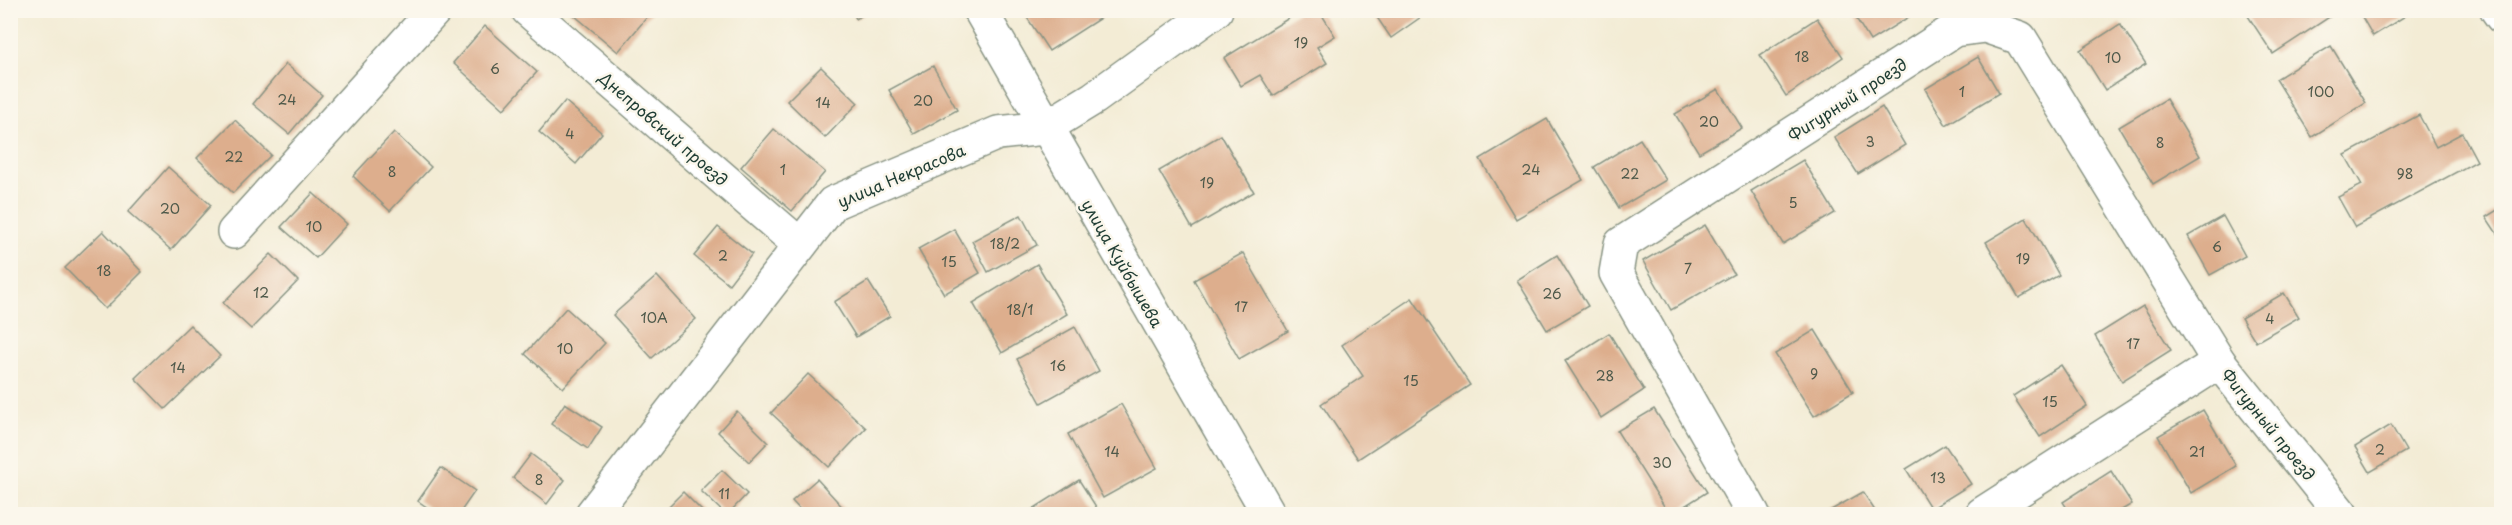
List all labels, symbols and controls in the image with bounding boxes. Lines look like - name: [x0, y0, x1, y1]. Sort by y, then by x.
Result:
- house number: 19: [1294, 32, 1308, 53]
- house number: 18: [1794, 46, 1810, 67]
- house number: 10: [2105, 47, 2121, 68]
- street label: Фигурный проезд: [1783, 51, 1911, 147]
- house number: 6: [490, 58, 500, 79]
- street label: Днепровский проезд: [593, 64, 734, 191]
- house number: 1: [1959, 81, 1965, 102]
- house number: 100: [2308, 81, 2334, 102]
- house number: 24: [278, 89, 296, 110]
- house number: 20: [913, 90, 933, 111]
- house number: 14: [815, 92, 831, 113]
- house number: 20: [1699, 111, 1719, 132]
- house number: 4: [565, 123, 575, 144]
- house number: 3: [1865, 131, 1875, 152]
- house number: 8: [2156, 132, 2164, 153]
- street label: улица Некрасова: [833, 137, 969, 213]
- house number: 22: [225, 146, 243, 167]
- house number: 1: [780, 159, 786, 180]
- house number: 24: [1522, 159, 1540, 180]
- house number: 8: [388, 161, 396, 182]
- house number: 22: [1621, 163, 1639, 184]
- house number: 98: [2397, 163, 2413, 184]
- house number: 19: [1200, 172, 1214, 193]
- house number: 5: [1788, 192, 1798, 213]
- street label: улица Куйбышева: [1076, 194, 1170, 332]
- house number: 20: [160, 198, 180, 219]
- house number: 10: [306, 216, 322, 237]
- house number: 18/2: [990, 233, 1020, 254]
- house number: 6: [2212, 236, 2222, 257]
- house number: 2: [718, 245, 728, 266]
- house number: 19: [2016, 248, 2030, 269]
- house number: 15: [941, 251, 957, 272]
- house number: 7: [1684, 258, 1692, 279]
- house number: 18: [96, 260, 112, 281]
- house number: 12: [253, 282, 269, 303]
- house number: 26: [1542, 283, 1562, 304]
- house number: 17: [1234, 296, 1248, 317]
- house number: 18/1: [1006, 299, 1034, 320]
- house number: 10А: [640, 307, 668, 328]
- house number: 4: [2265, 308, 2275, 329]
- house number: 17: [2126, 333, 2140, 354]
- house number: 10: [557, 338, 573, 359]
- house number: 16: [1050, 355, 1066, 376]
- house number: 14: [170, 357, 186, 378]
- house number: 9: [1810, 363, 1818, 384]
- street label: Фигурный проезд: [2216, 363, 2322, 485]
- house number: 28: [1596, 365, 1614, 386]
- house number: 15: [1403, 370, 1419, 391]
- house number: 15: [2042, 391, 2058, 412]
- house number: 2: [2375, 439, 2385, 460]
- house number: 14: [1104, 441, 1120, 462]
- house number: 21: [2189, 441, 2205, 462]
- house number: 30: [1652, 452, 1672, 473]
- house number: 13: [1930, 467, 1946, 488]
- house number: 8: [535, 469, 543, 490]
- house number: 11: [718, 483, 730, 504]

